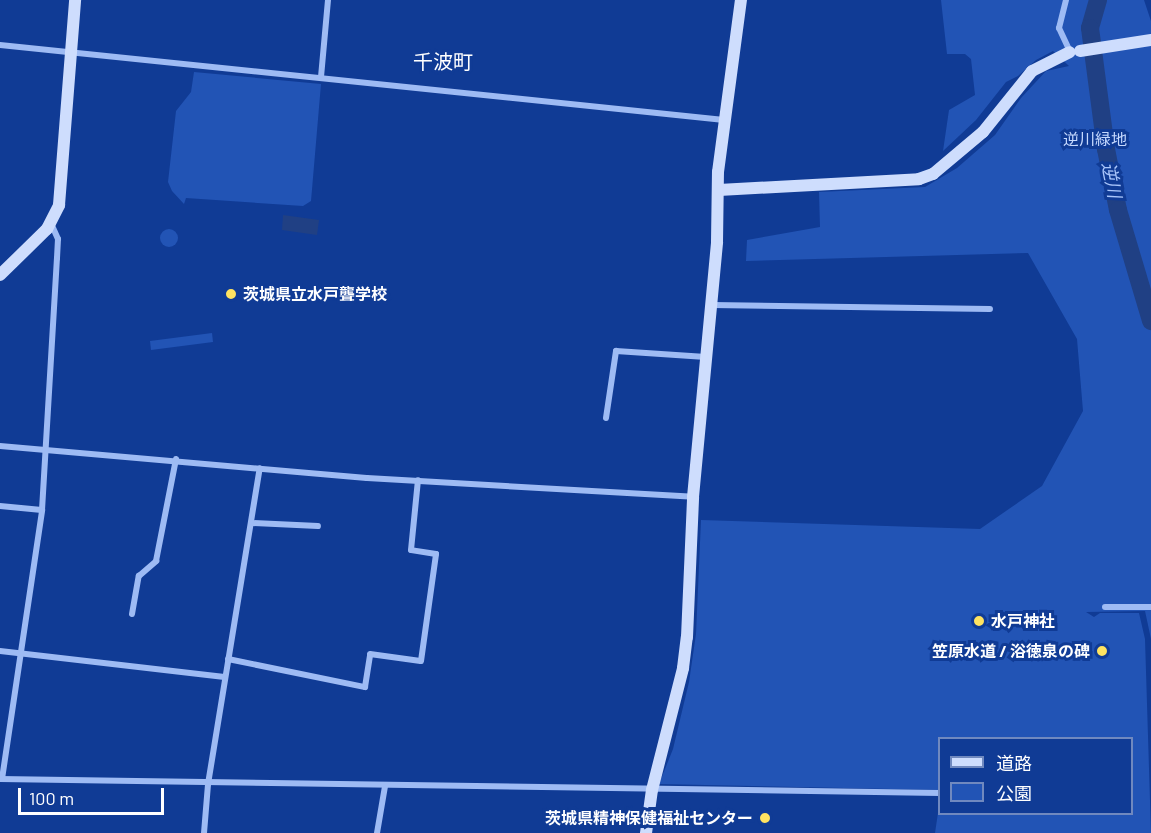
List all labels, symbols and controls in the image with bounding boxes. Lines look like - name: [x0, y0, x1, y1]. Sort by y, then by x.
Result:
- district label: 千波町: [413, 49, 473, 73]
- park label: 逆川緑地: [1063, 129, 1127, 149]
- water label: 逆川: [1098, 160, 1126, 200]
- place label: 茨城県立水戸聾学校: [243, 284, 387, 304]
- marker: 茨城県立水戸聾学校: [224, 287, 238, 301]
- place label: 水戸神社: [991, 611, 1055, 631]
- marker: 水戸神社: [972, 614, 986, 628]
- place label: 笠原水道 / 浴徳泉の碑: [932, 641, 1090, 661]
- marker: 笠原水道 / 浴徳泉の碑: [1095, 644, 1109, 658]
- legend: [938, 737, 1133, 815]
- text: 道路: [996, 752, 1032, 774]
- scale bar: [21, 776, 166, 814]
- text: 公園: [996, 782, 1032, 804]
- text: 100 m: [29, 787, 74, 809]
- place label: 茨城県精神保健福祉センター: [545, 808, 753, 828]
- marker: 茨城県精神保健福祉センター: [758, 811, 772, 825]

